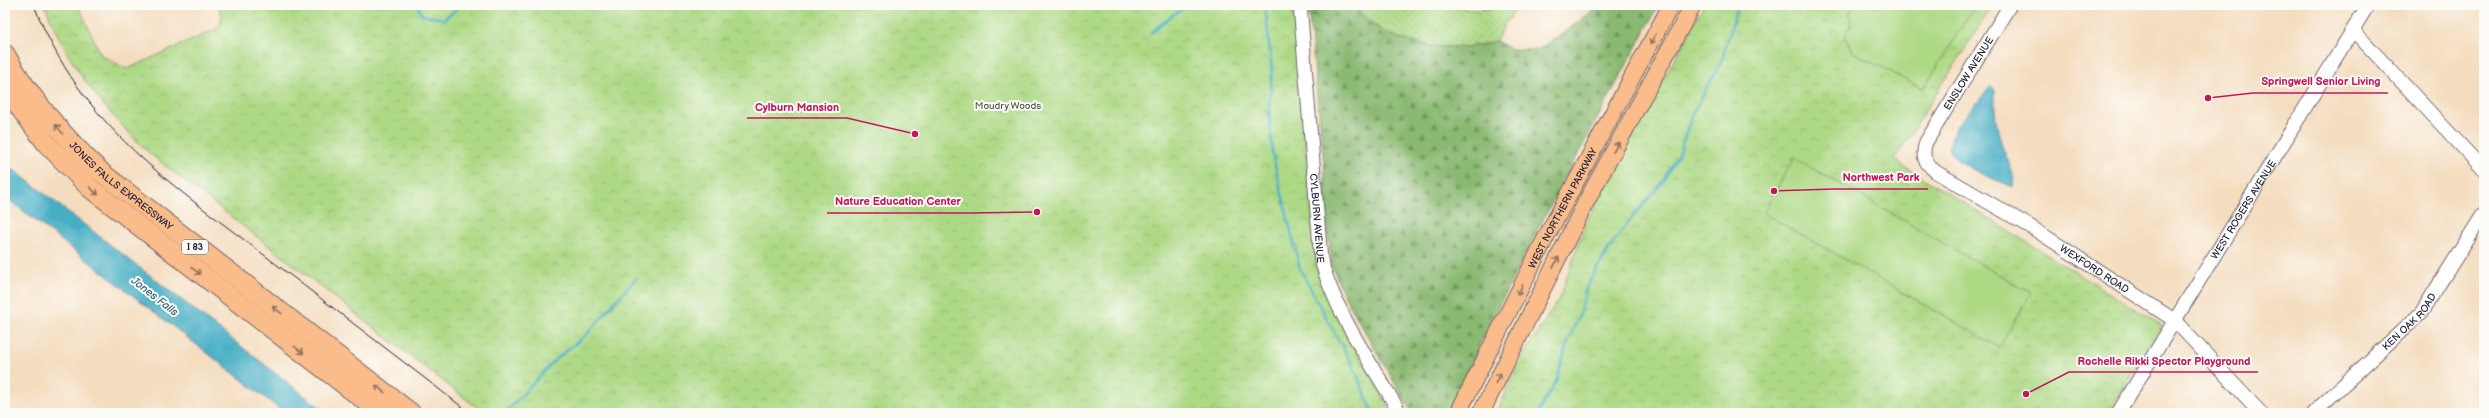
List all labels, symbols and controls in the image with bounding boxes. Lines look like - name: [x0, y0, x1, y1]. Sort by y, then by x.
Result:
- one-way arrow: [1648, 33, 1656, 45]
- street label: ENSLOW AVENUE: [1941, 34, 1996, 112]
- callout: Springwell Senior Living: [2253, 70, 2388, 93]
- text: Springwell Senior Living: [2261, 75, 2381, 88]
- callout: Cylburn Mansion: [747, 95, 847, 118]
- park label: Moudry Woods: [975, 100, 1041, 112]
- text: Cylburn Mansion: [755, 101, 839, 114]
- one-way arrow: [54, 124, 63, 134]
- street label: JONES FALLS EXPRESSWAY: [67, 139, 175, 233]
- one-way arrow: [1613, 141, 1621, 153]
- street label: WEST NORTHERN PARKWAY: [1526, 146, 1600, 271]
- street label: WEST ROGERS AVENUE: [2209, 157, 2279, 262]
- callout: Northwest Park: [1834, 166, 1928, 189]
- text: Northwest Park: [1842, 171, 1920, 184]
- street label: CYLBURN AVENUE: [1307, 173, 1326, 264]
- one-way arrow: [89, 186, 99, 195]
- callout: Nature Education Center: [827, 190, 969, 213]
- text: Nature Education Center: [835, 195, 962, 208]
- road number: I 83: [182, 240, 208, 254]
- street label: WEXFORD ROAD: [2057, 242, 2131, 296]
- one-way arrow: [1553, 256, 1560, 268]
- one-way arrow: [191, 267, 202, 275]
- water label: Jones Falls: [128, 273, 181, 319]
- one-way arrow: [1515, 284, 1523, 296]
- street label: KEN OAK ROAD: [2380, 291, 2439, 353]
- one-way arrow: [272, 306, 283, 314]
- one-way arrow: [294, 346, 305, 354]
- callout: Rochelle Rikki Spector Playground: [2069, 349, 2258, 372]
- text: Rochelle Rikki Spector Playground: [2077, 355, 2251, 368]
- one-way arrow: [1495, 372, 1502, 384]
- one-way arrow: [375, 385, 386, 393]

